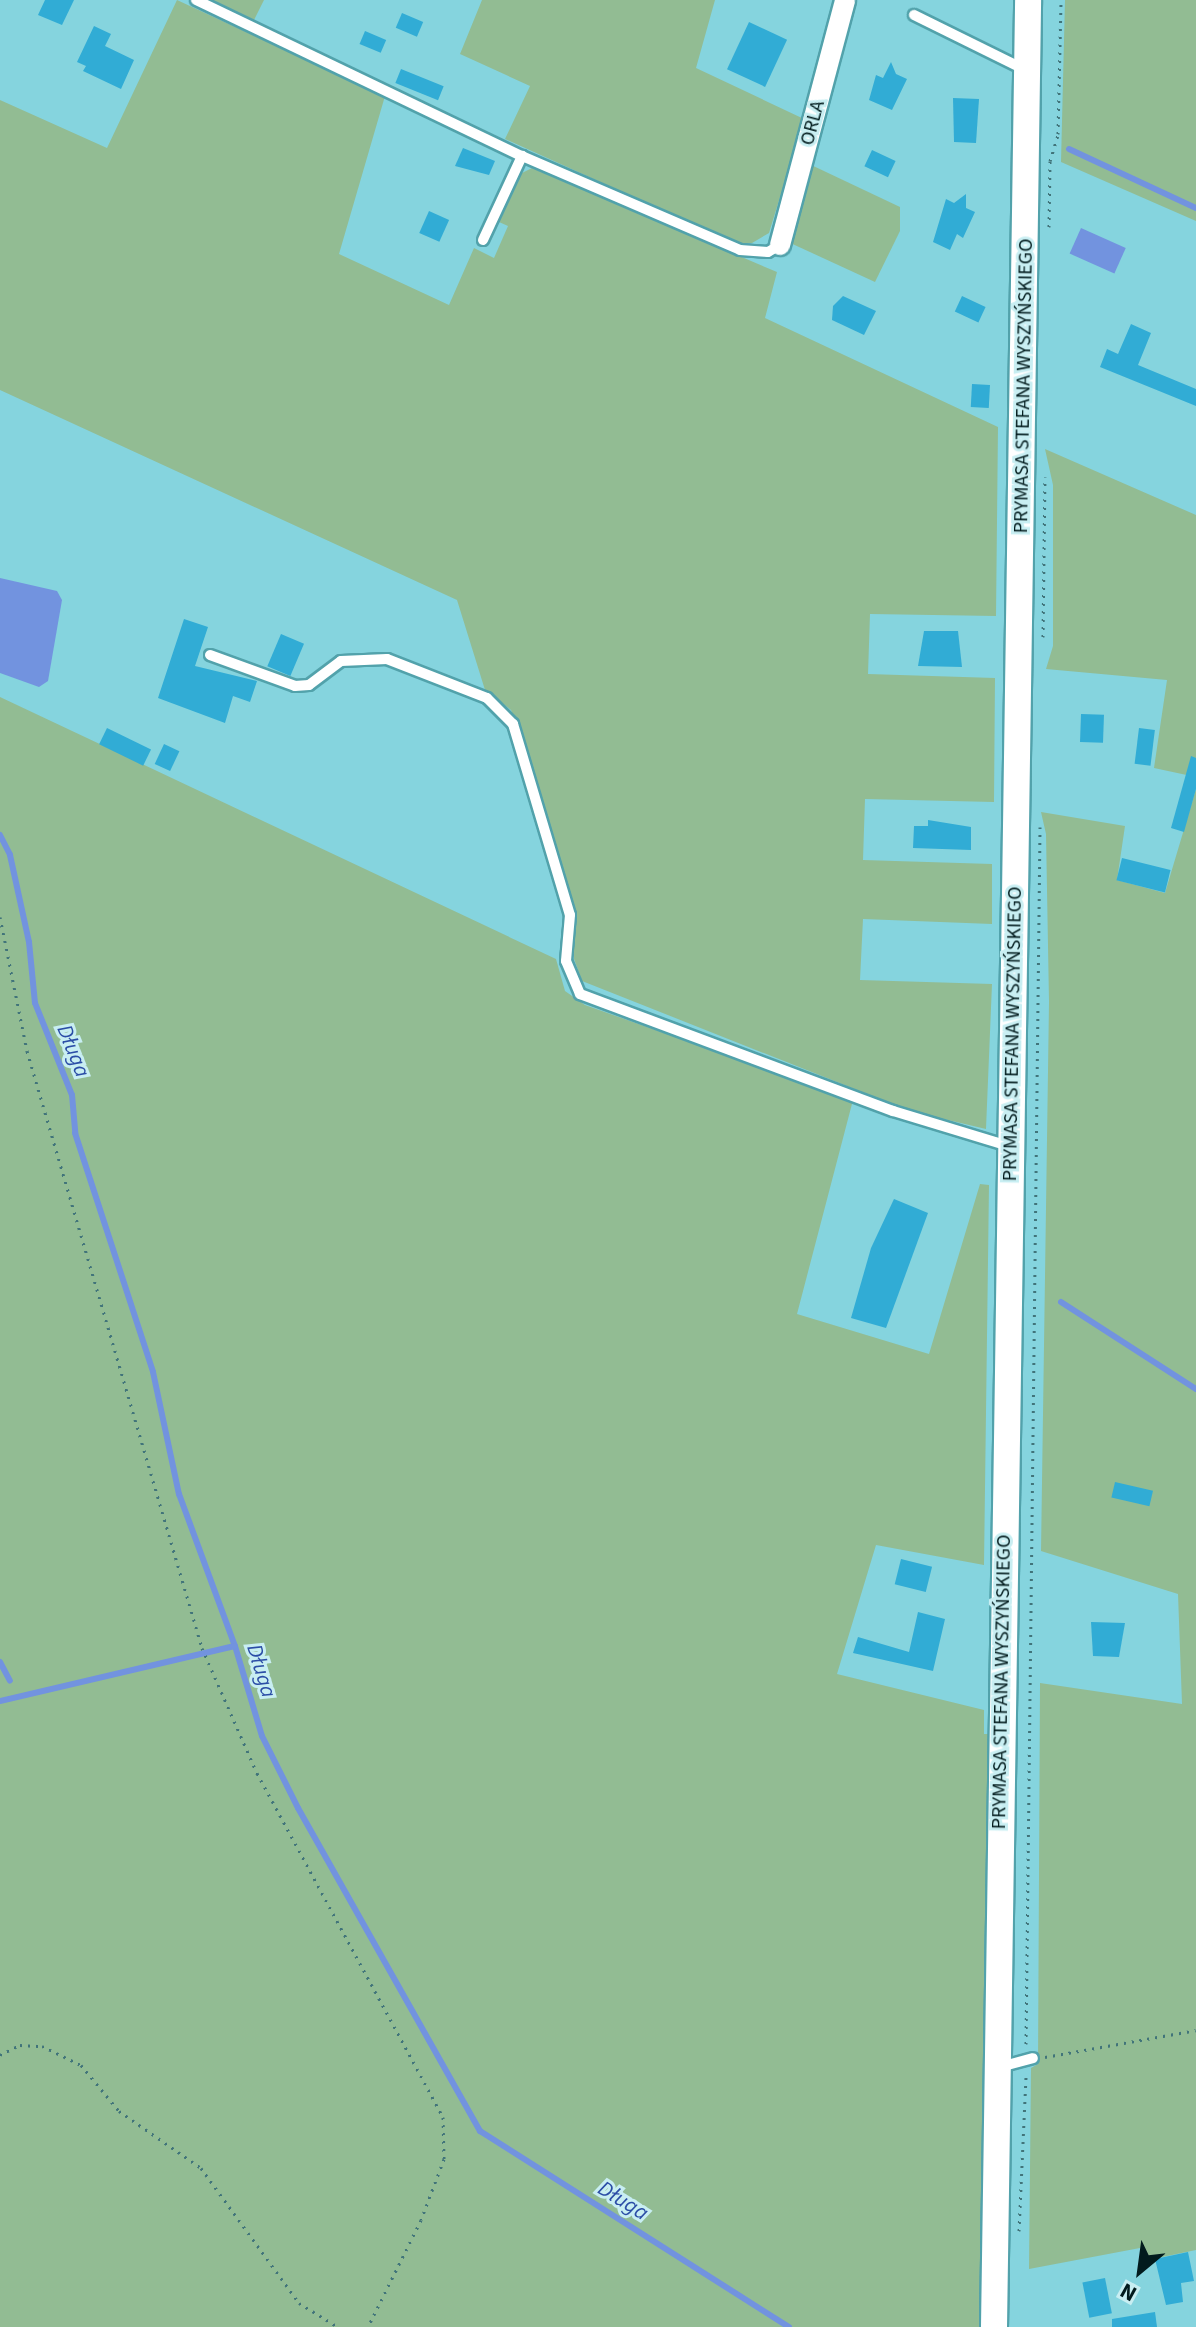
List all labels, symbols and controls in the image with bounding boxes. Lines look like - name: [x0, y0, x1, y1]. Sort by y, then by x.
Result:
- street label: ORLA: [796, 98, 830, 148]
- street label: PRYMASA STEFANA WYSZYŃSKIEGO: [1009, 238, 1039, 534]
- street label: PRYMASA STEFANA WYSZYŃSKIEGO: [998, 886, 1028, 1182]
- water label: Długa: [51, 1021, 95, 1081]
- street label: PRYMASA STEFANA WYSZYŃSKIEGO: [987, 1534, 1017, 1830]
- water label: Długa: [240, 1641, 282, 1701]
- water label: Długa: [593, 2175, 653, 2227]
- north arrow: [1100, 2231, 1180, 2311]
- text: N: [1114, 2274, 1143, 2310]

